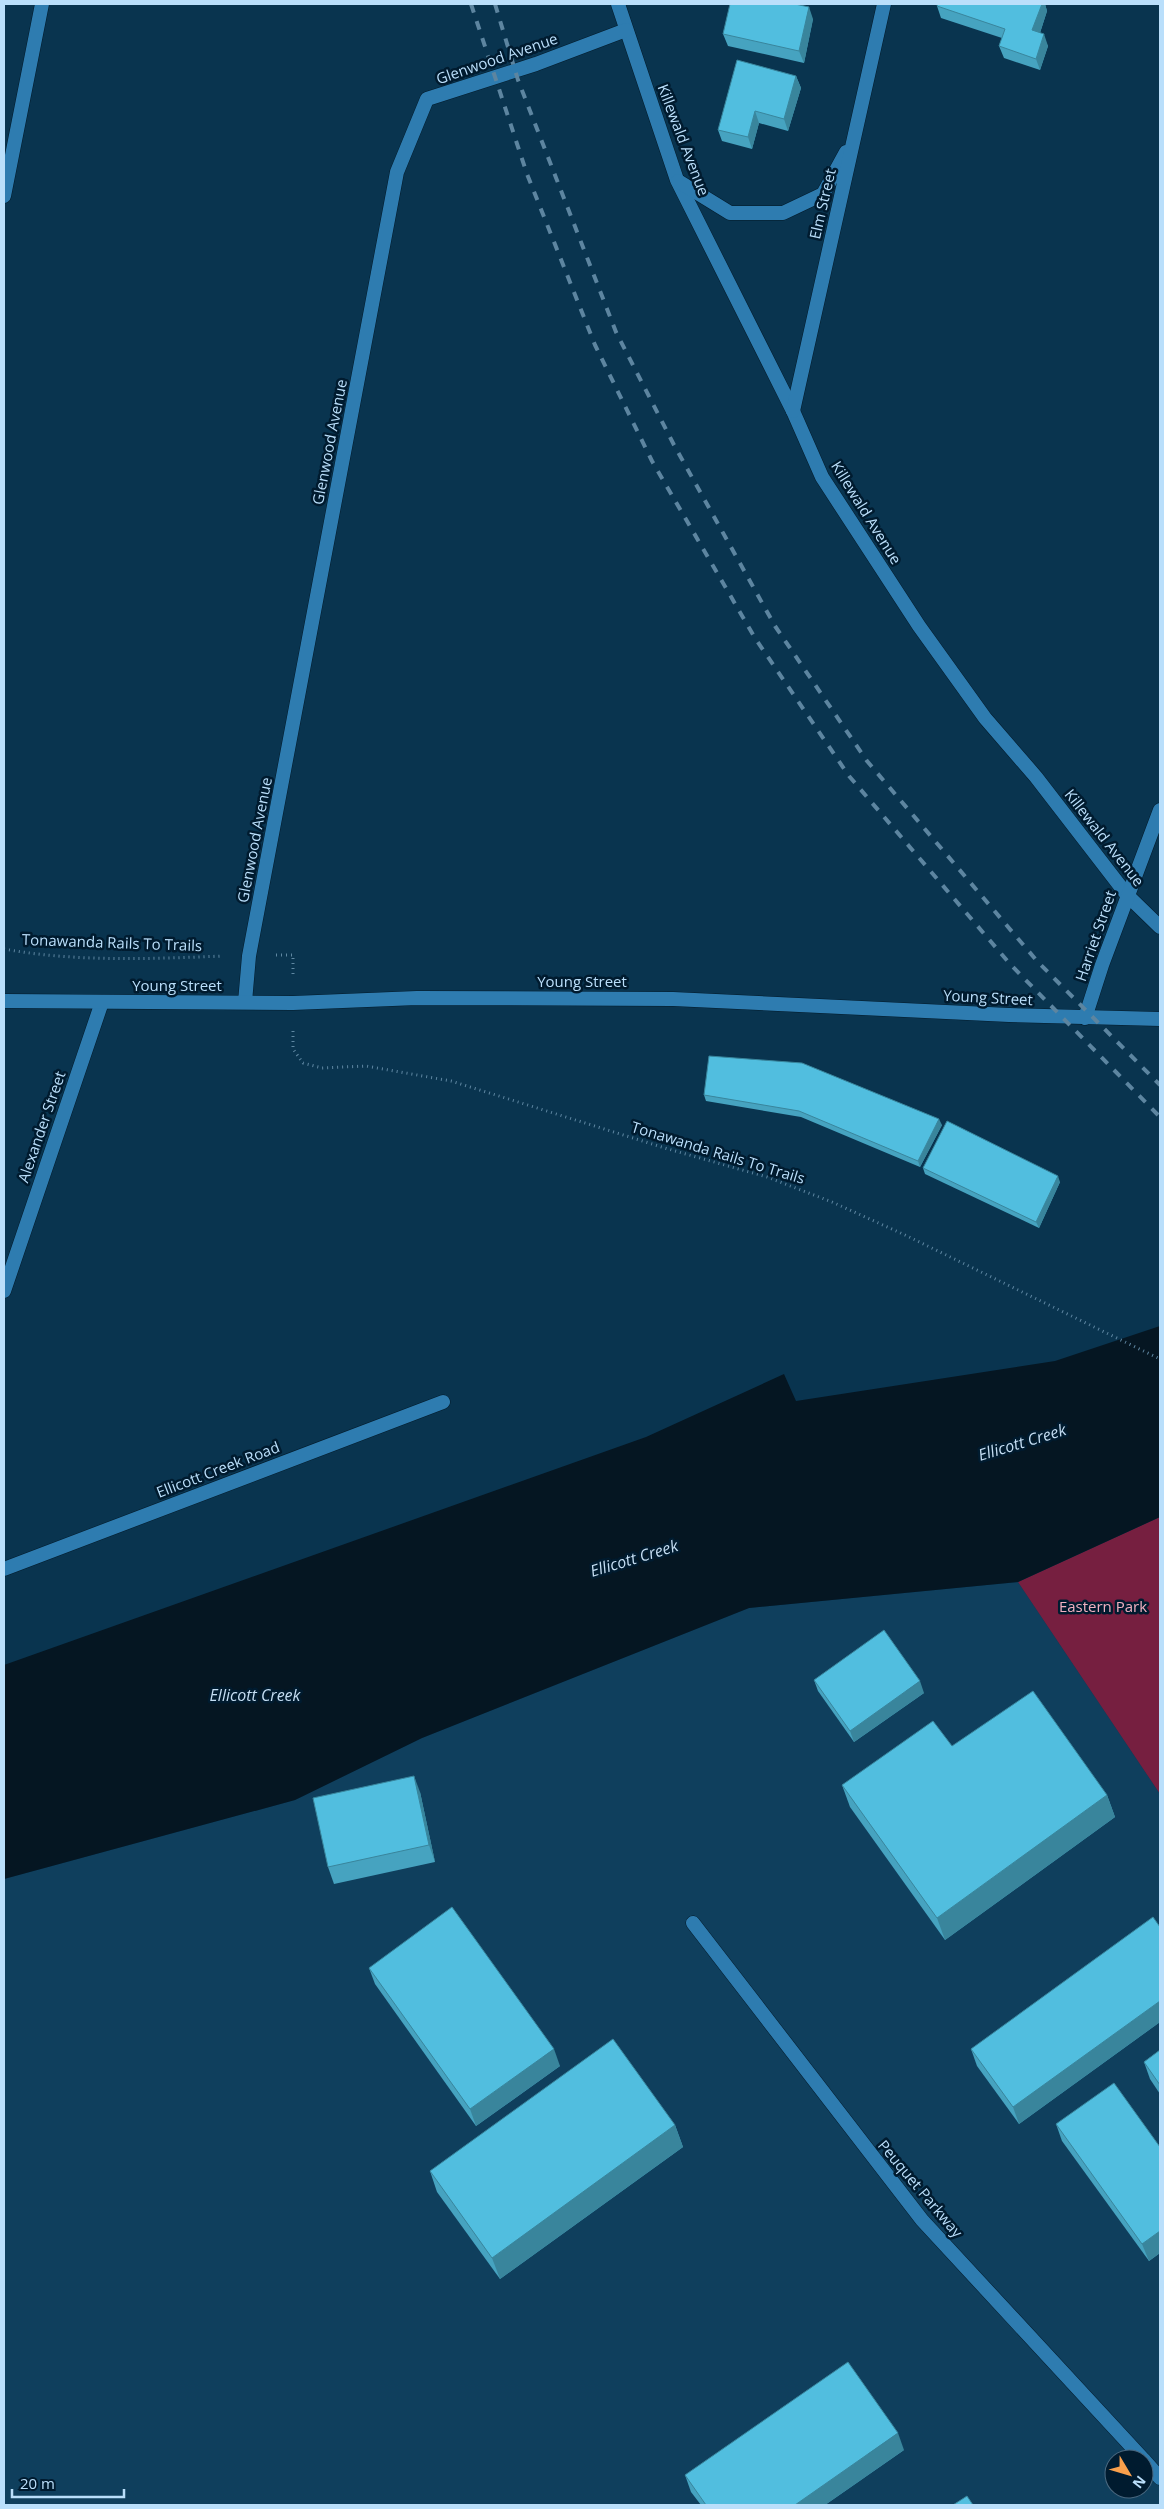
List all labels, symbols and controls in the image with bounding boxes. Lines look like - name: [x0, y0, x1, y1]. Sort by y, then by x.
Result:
- street label: Glenwood Avenue: [433, 28, 560, 88]
- street label: Killewald Avenue: [653, 81, 714, 198]
- street label: Elm Street: [804, 167, 840, 241]
- street label: Glenwood Avenue: [307, 377, 351, 506]
- street label: Killewald Avenue: [827, 457, 907, 568]
- street label: Glenwood Avenue: [232, 775, 276, 904]
- street label: Killewald Avenue: [1061, 785, 1149, 890]
- street label: Harriet Street: [1070, 887, 1120, 984]
- street label: Tonawanda Rails To Trails: [22, 929, 202, 955]
- street label: Young Street: [537, 971, 627, 991]
- street label: Young Street: [132, 975, 222, 995]
- street label: Young Street: [943, 985, 1033, 1009]
- street label: Alexander Street: [13, 1068, 69, 1185]
- street label: Tonawanda Rails To Trails: [629, 1116, 807, 1188]
- water label: Ellicott Creek: [975, 1418, 1070, 1466]
- street label: Ellicott Creek Road: [153, 1436, 282, 1502]
- water label: Ellicott Creek: [587, 1534, 682, 1582]
- park label: Eastern Park: [1059, 1596, 1147, 1616]
- water label: Ellicott Creek: [210, 1684, 302, 1706]
- street label: Peuquet Parkway: [874, 2135, 968, 2242]
- north arrow: [1104, 2449, 1154, 2499]
- scale bar: [12, 2466, 125, 2498]
- text: N: [1129, 2472, 1151, 2493]
- text: 20 m: [20, 2473, 55, 2493]

